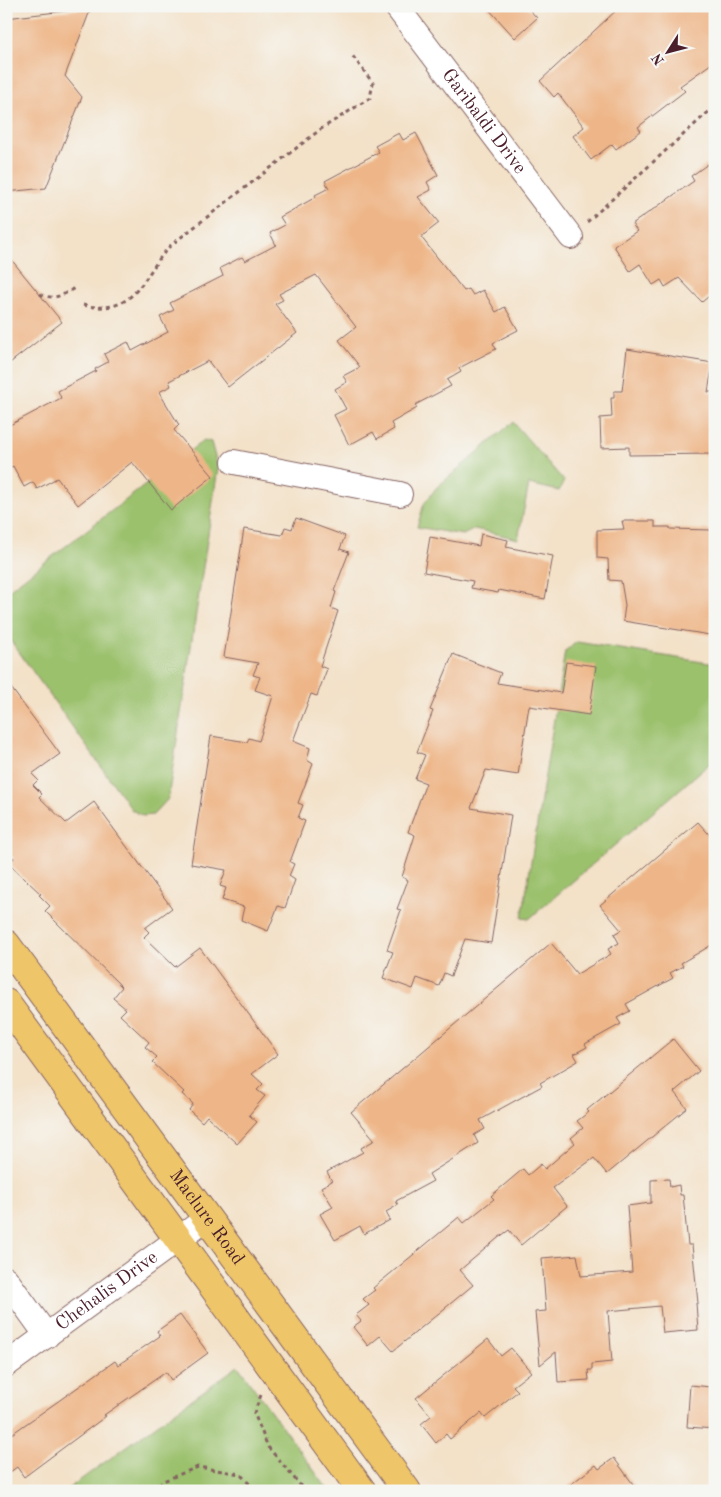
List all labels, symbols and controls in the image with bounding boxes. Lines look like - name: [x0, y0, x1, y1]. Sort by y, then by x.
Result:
- north arrow: [644, 28, 694, 78]
- text: N: [649, 50, 667, 67]
- street label: Garibaldi Drive: [438, 65, 529, 178]
- street label: Maclure Road: [165, 1166, 248, 1269]
- street label: Chehalis Drive: [52, 1248, 161, 1335]

